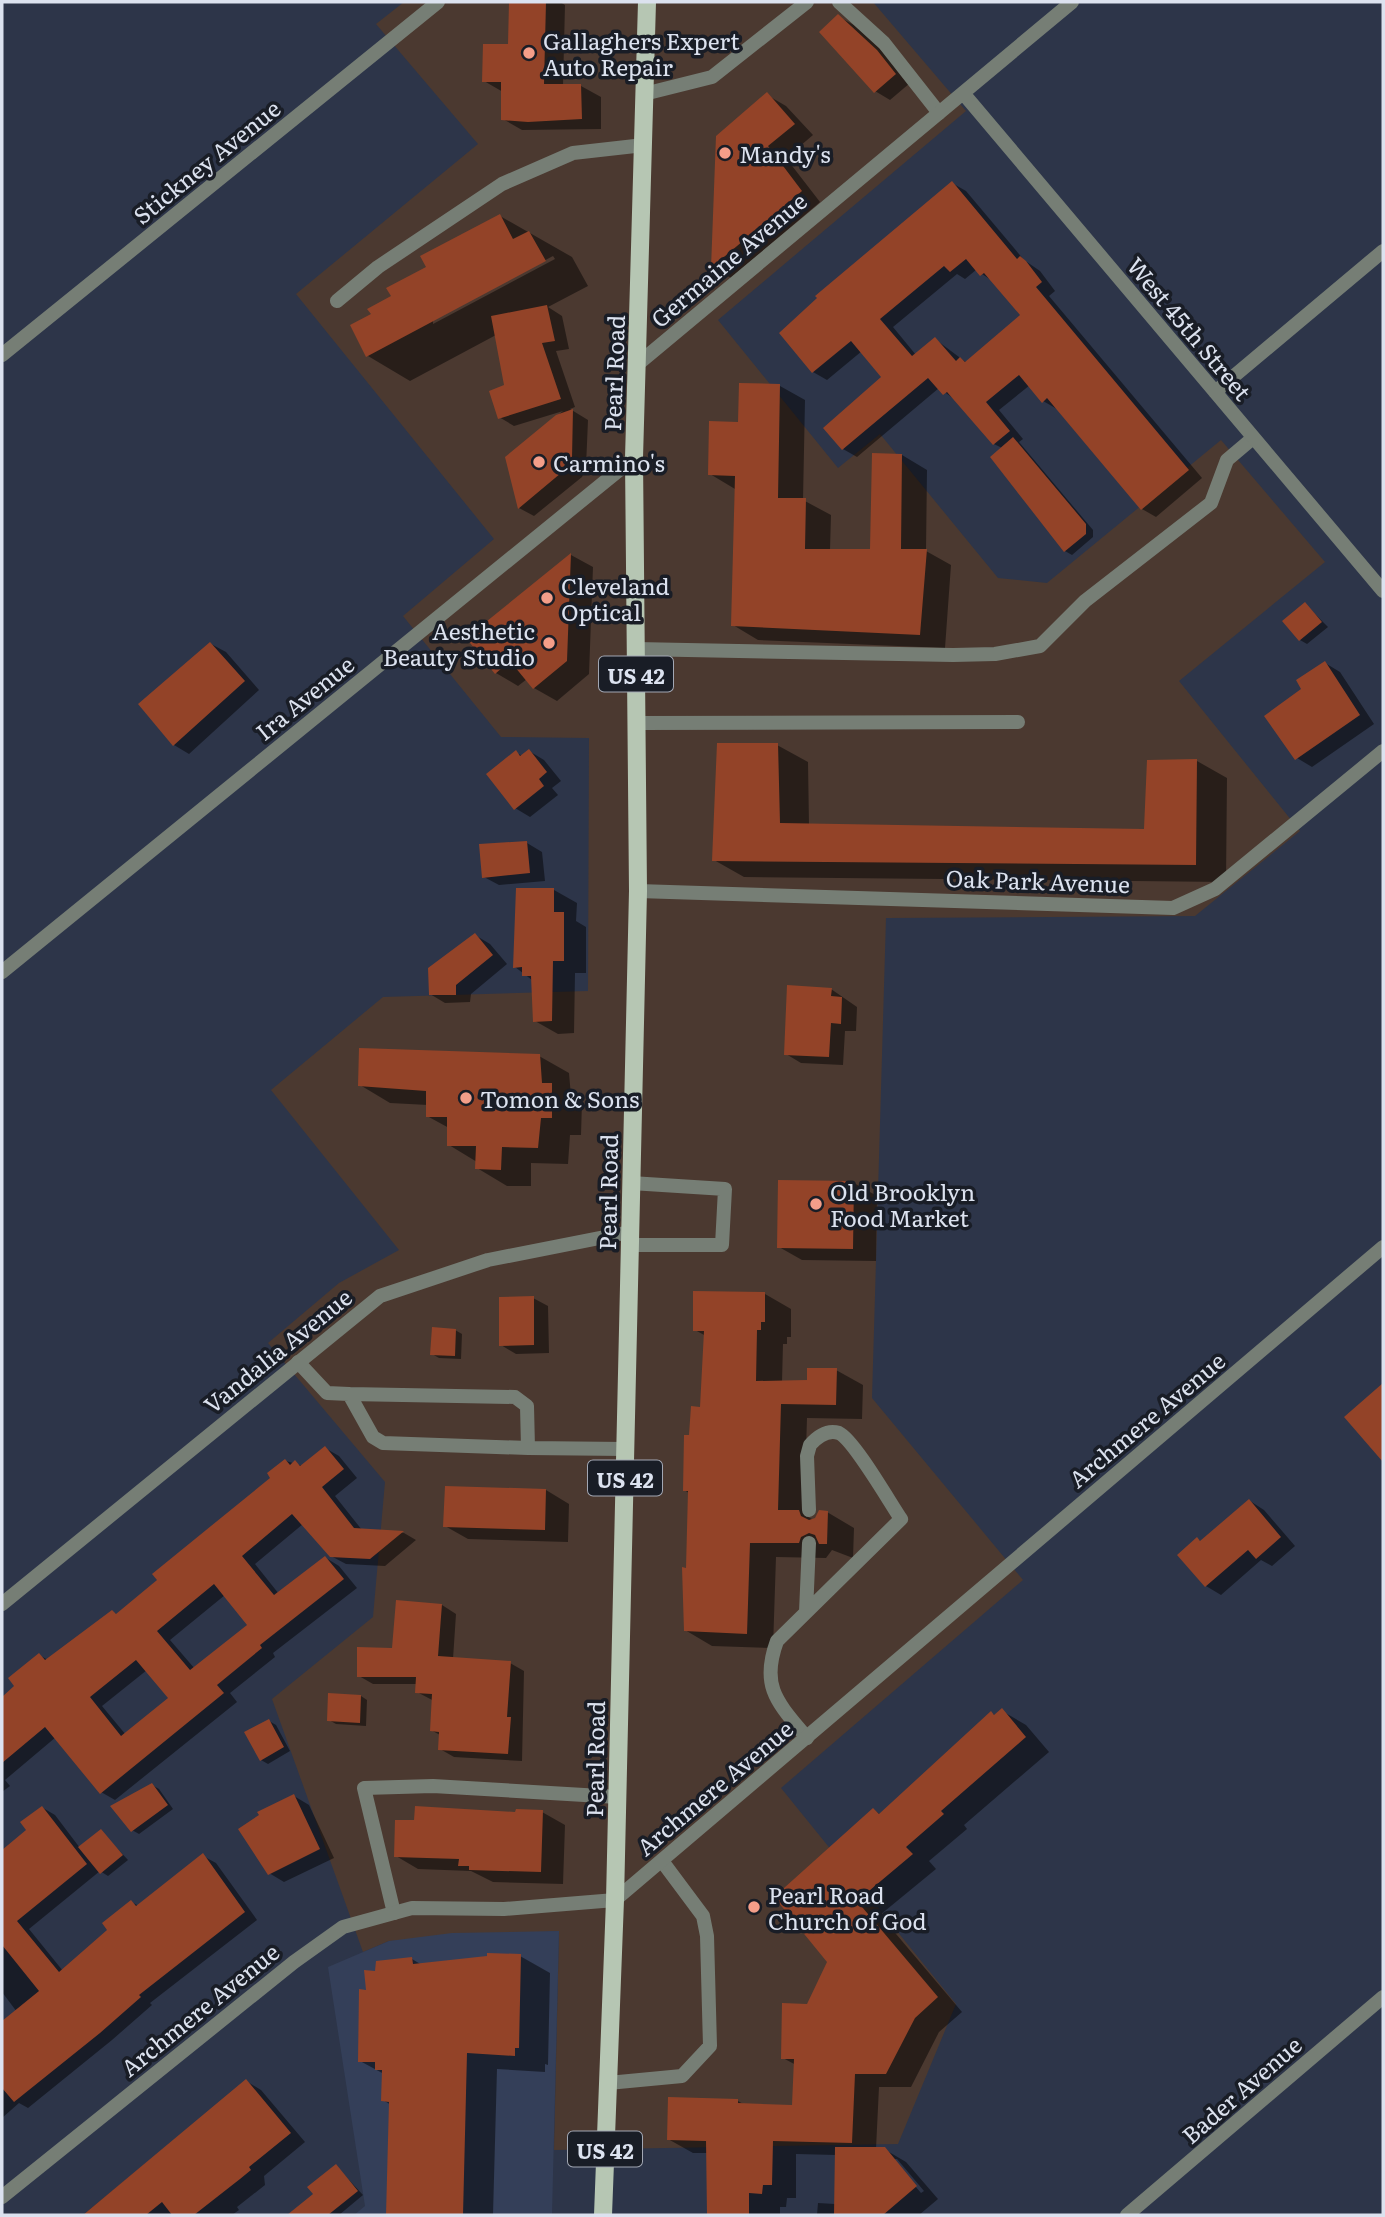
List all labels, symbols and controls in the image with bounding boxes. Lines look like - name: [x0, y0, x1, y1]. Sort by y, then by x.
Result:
- place label: Gallaghers Expert Auto Repair: [543, 23, 740, 83]
- marker: Gallaghers Expert Auto Repair: [521, 45, 537, 61]
- street label: Stickney Avenue: [125, 91, 287, 231]
- place label: Mandy's: [739, 136, 831, 170]
- marker: Mandy's: [717, 145, 733, 161]
- street label: Germaine Avenue: [643, 183, 814, 335]
- street label: West 45th Street: [1120, 249, 1261, 408]
- street label: Pearl Road: [594, 314, 632, 432]
- place label: Carmino's: [553, 445, 665, 479]
- marker: Carmino's: [531, 454, 547, 470]
- place label: Cleveland Optical: [561, 568, 670, 628]
- marker: Cleveland Optical: [539, 590, 555, 606]
- place label: Aesthetic Beauty Studio: [383, 613, 535, 673]
- marker: Aesthetic Beauty Studio: [541, 635, 557, 651]
- street label: Ira Avenue: [247, 647, 361, 747]
- road number: US 42: [599, 656, 673, 692]
- street label: Oak Park Avenue: [945, 860, 1131, 900]
- place label: Tomon & Sons: [480, 1081, 639, 1115]
- marker: Tomon & Sons: [458, 1090, 474, 1106]
- street label: Pearl Road: [589, 1133, 625, 1251]
- place label: Old Brooklyn Food Market: [830, 1174, 975, 1234]
- marker: Old Brooklyn Food Market: [808, 1196, 824, 1212]
- street label: Vandalia Avenue: [195, 1279, 359, 1421]
- street label: Archmere Avenue: [1060, 1343, 1232, 1495]
- road number: US 42: [588, 1460, 662, 1496]
- street label: Pearl Road: [576, 1700, 612, 1818]
- street label: Archmere Avenue: [628, 1711, 800, 1863]
- place label: Pearl Road Church of God: [768, 1877, 927, 1937]
- marker: Pearl Road Church of God: [746, 1899, 762, 1915]
- street label: Archmere Avenue: [112, 1934, 286, 2084]
- street label: Bader Avenue: [1174, 2027, 1309, 2151]
- road number: US 42: [568, 2132, 642, 2166]

